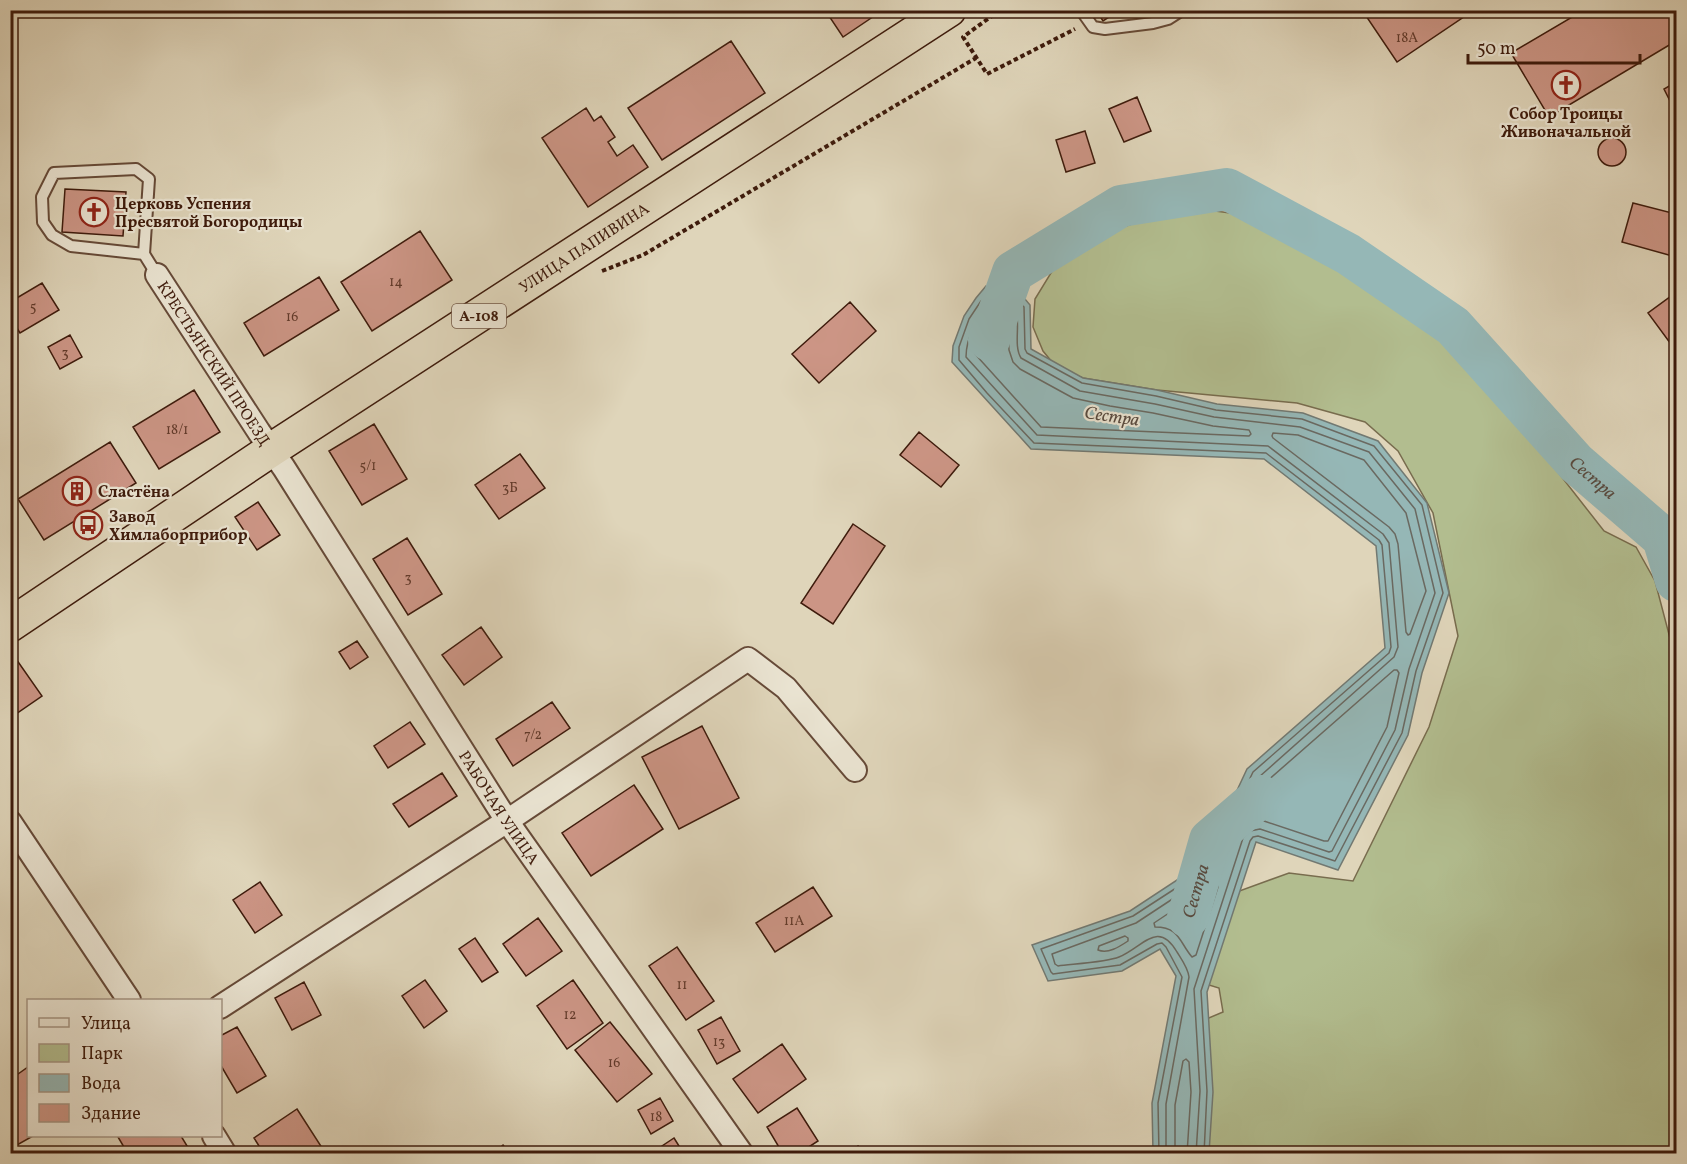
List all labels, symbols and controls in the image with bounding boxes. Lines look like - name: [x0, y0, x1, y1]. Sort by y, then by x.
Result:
- scale bar: [1468, 27, 1640, 65]
- house number: 18А: [1396, 29, 1418, 48]
- text: 50 m: [1477, 37, 1516, 62]
- church icon: Собор Троицы Живоначальной: [1550, 69, 1582, 101]
- place label: Собор Троицы Живоначальной: [1501, 104, 1631, 144]
- place label: Церковь Успения Пресвятой Богородицы: [115, 194, 302, 234]
- church icon: Церковь Успения Пресвятой Богородицы: [78, 196, 110, 228]
- street label: УЛИЦА ПАПИВИНА: [515, 198, 654, 299]
- house number: 14: [389, 273, 403, 292]
- street label: КРЕСТЬЯНСКИЙ ПРОЕЗД: [151, 277, 274, 451]
- house number: 5: [30, 298, 36, 317]
- road number: А-108: [452, 304, 506, 328]
- house number: 16: [286, 308, 298, 327]
- house number: 3: [61, 344, 69, 363]
- water label: Сестра: [1083, 401, 1141, 434]
- house number: 18/1: [166, 421, 188, 440]
- water label: Сестра: [1563, 451, 1621, 506]
- house number: 5/1: [360, 457, 376, 476]
- building icon: Сластёна: [61, 475, 93, 507]
- house number: 3Б: [502, 479, 518, 498]
- place label: Сластёна: [98, 482, 170, 504]
- place label: Завод Химлаборприбор: [109, 507, 248, 547]
- bus stop icon: Завод Химлаборприбор: [72, 509, 104, 541]
- house number: 3: [404, 569, 412, 588]
- house number: 7/2: [524, 726, 542, 745]
- street label: РАБОЧАЯ УЛИЦА: [452, 747, 544, 870]
- water label: Сестра: [1177, 861, 1216, 922]
- house number: 11А: [784, 912, 804, 931]
- house number: 11: [677, 976, 687, 995]
- legend: [27, 999, 222, 1137]
- house number: 12: [564, 1006, 576, 1025]
- text: Улица: [81, 1012, 131, 1037]
- house number: 13: [713, 1033, 725, 1052]
- text: Парк: [81, 1042, 123, 1067]
- house number: 16: [608, 1054, 620, 1073]
- text: Вода: [81, 1072, 121, 1097]
- text: Здание: [81, 1102, 141, 1127]
- house number: 18: [650, 1108, 662, 1127]

